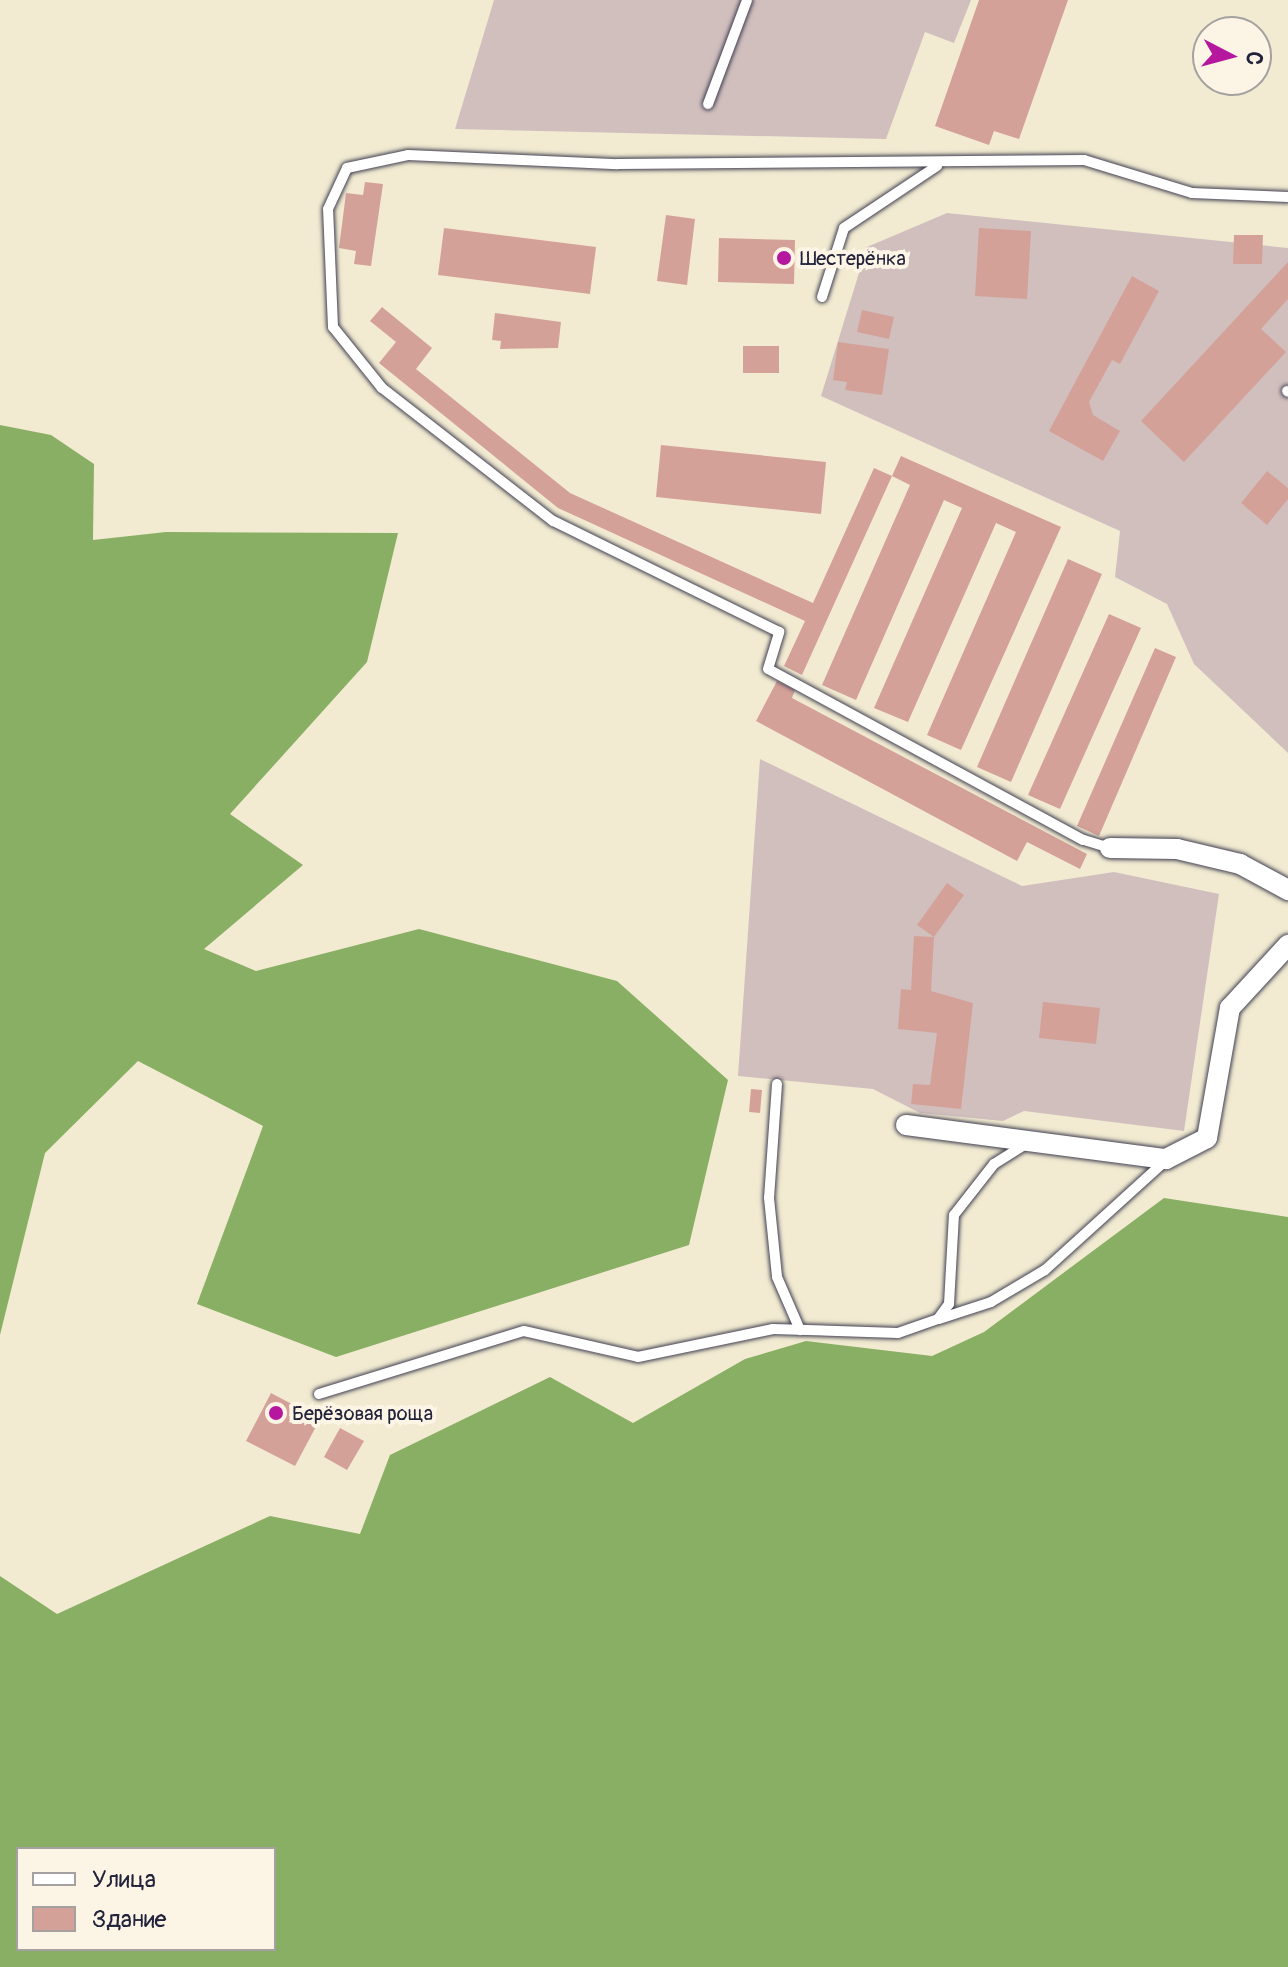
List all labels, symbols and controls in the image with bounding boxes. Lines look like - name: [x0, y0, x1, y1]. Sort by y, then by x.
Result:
- north arrow: [1192, 16, 1272, 96]
- text: С: [1239, 50, 1269, 67]
- place label: Шестерёнка: [800, 246, 906, 270]
- marker: Шестерёнка: [775, 249, 793, 267]
- place label: Берёзовая роща: [292, 1401, 433, 1425]
- marker: Берёзовая роща: [267, 1404, 285, 1422]
- legend: [16, 1847, 276, 1951]
- text: Улица: [92, 1865, 156, 1894]
- text: Здание: [92, 1905, 166, 1934]

